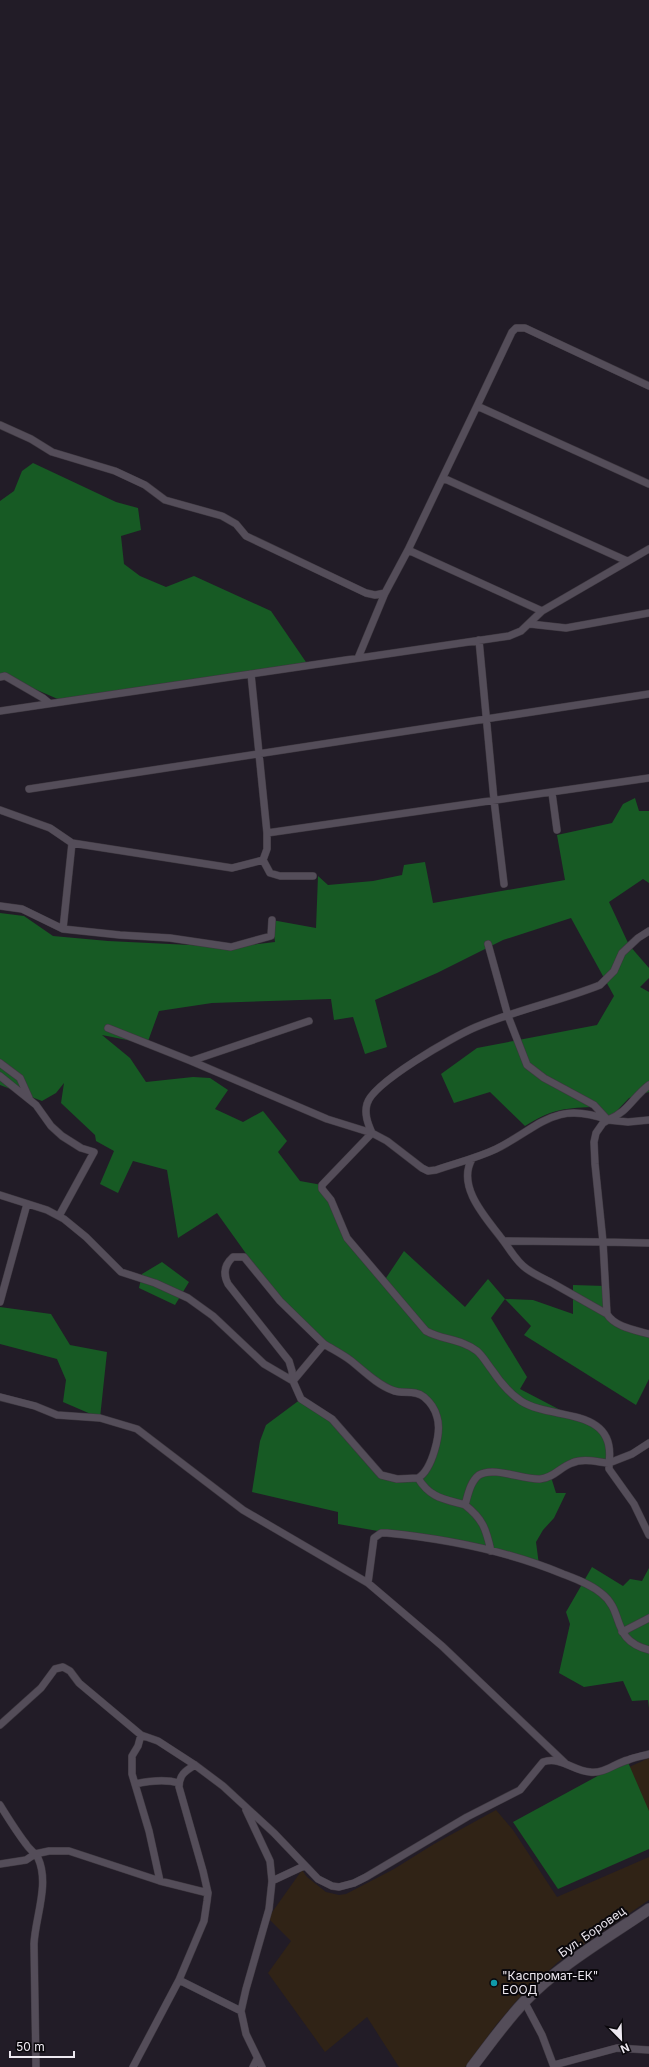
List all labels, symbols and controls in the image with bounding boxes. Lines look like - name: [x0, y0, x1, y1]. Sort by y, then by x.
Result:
- street label: Бул. Боровец: [555, 1903, 628, 1960]
- place label: "Каспромат-ЕК" ЕООД: [502, 1968, 598, 1997]
- marker: "Каспромат-ЕК" ЕООД: [489, 1978, 499, 1988]
- north arrow: [601, 2019, 641, 2059]
- scale bar: [10, 2033, 74, 2059]
- text: 50 m: [16, 2039, 45, 2054]
- text: N: [618, 2040, 632, 2056]

